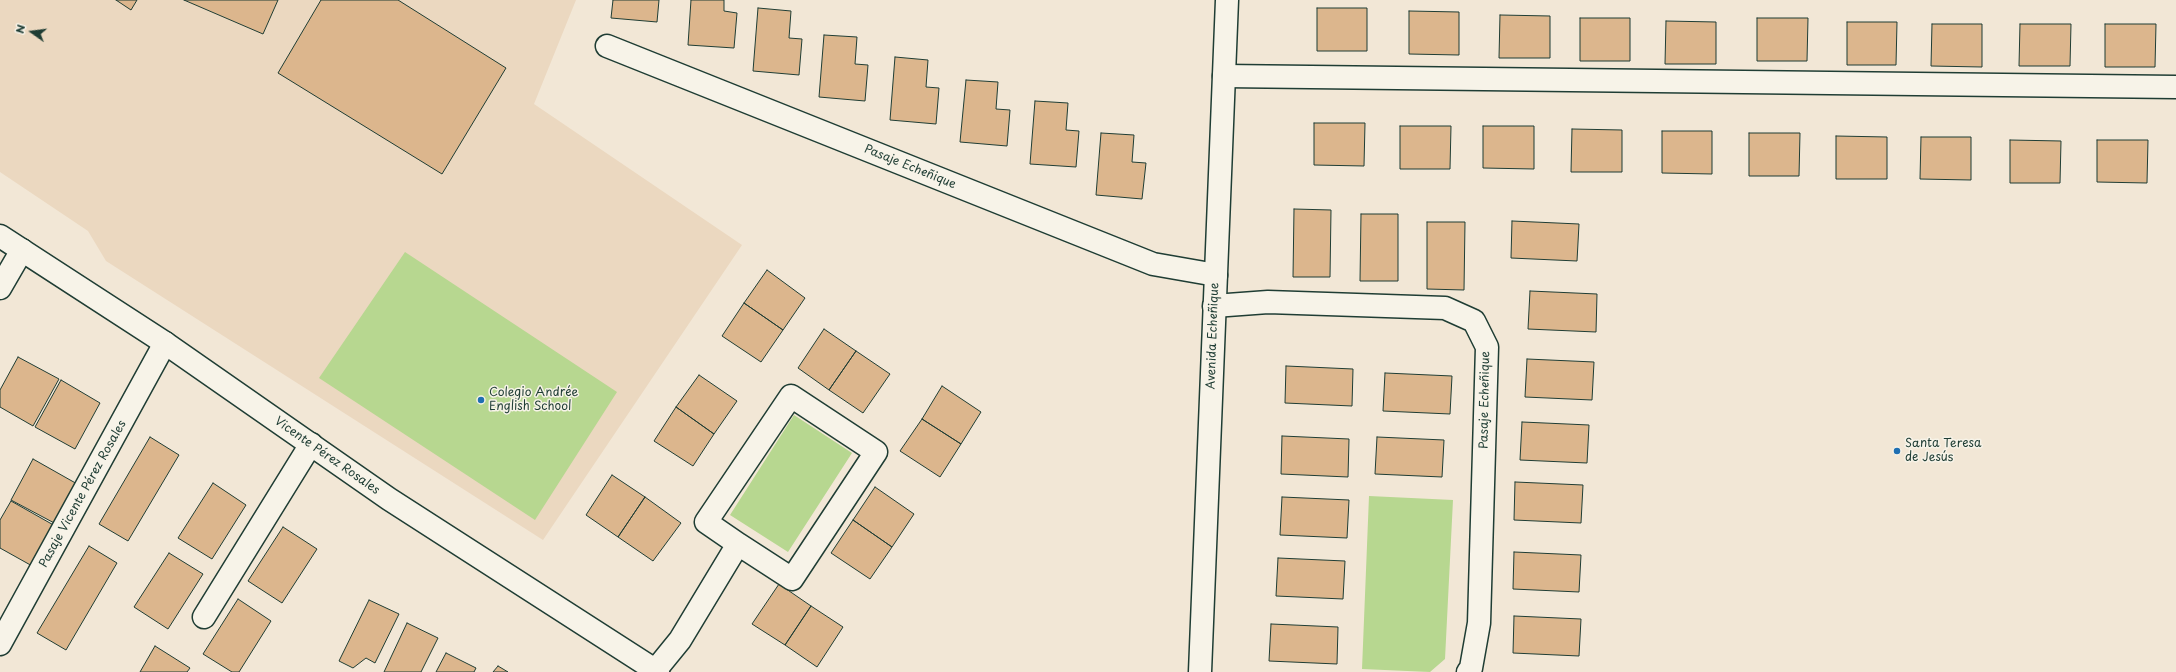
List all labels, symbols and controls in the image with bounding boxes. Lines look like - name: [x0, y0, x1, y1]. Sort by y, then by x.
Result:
- north arrow: [12, 12, 52, 52]
- text: N: [11, 23, 29, 35]
- street label: Pasaje Echeñique: [862, 142, 958, 192]
- street label: Avenida Echeñique: [1204, 282, 1222, 390]
- street label: Pasaje Echeñique: [1477, 351, 1493, 449]
- place label: Colegio Andrée English School: [489, 386, 578, 414]
- marker: Colegio Andrée English School: [476, 395, 486, 405]
- street label: Vicente Pérez Rosales: [272, 414, 382, 498]
- street label: Pasaje Vicente Pérez Rosales: [36, 418, 130, 570]
- place label: Santa Teresa de Jesús: [1905, 437, 1982, 465]
- marker: Santa Teresa de Jesús: [1892, 446, 1902, 456]

